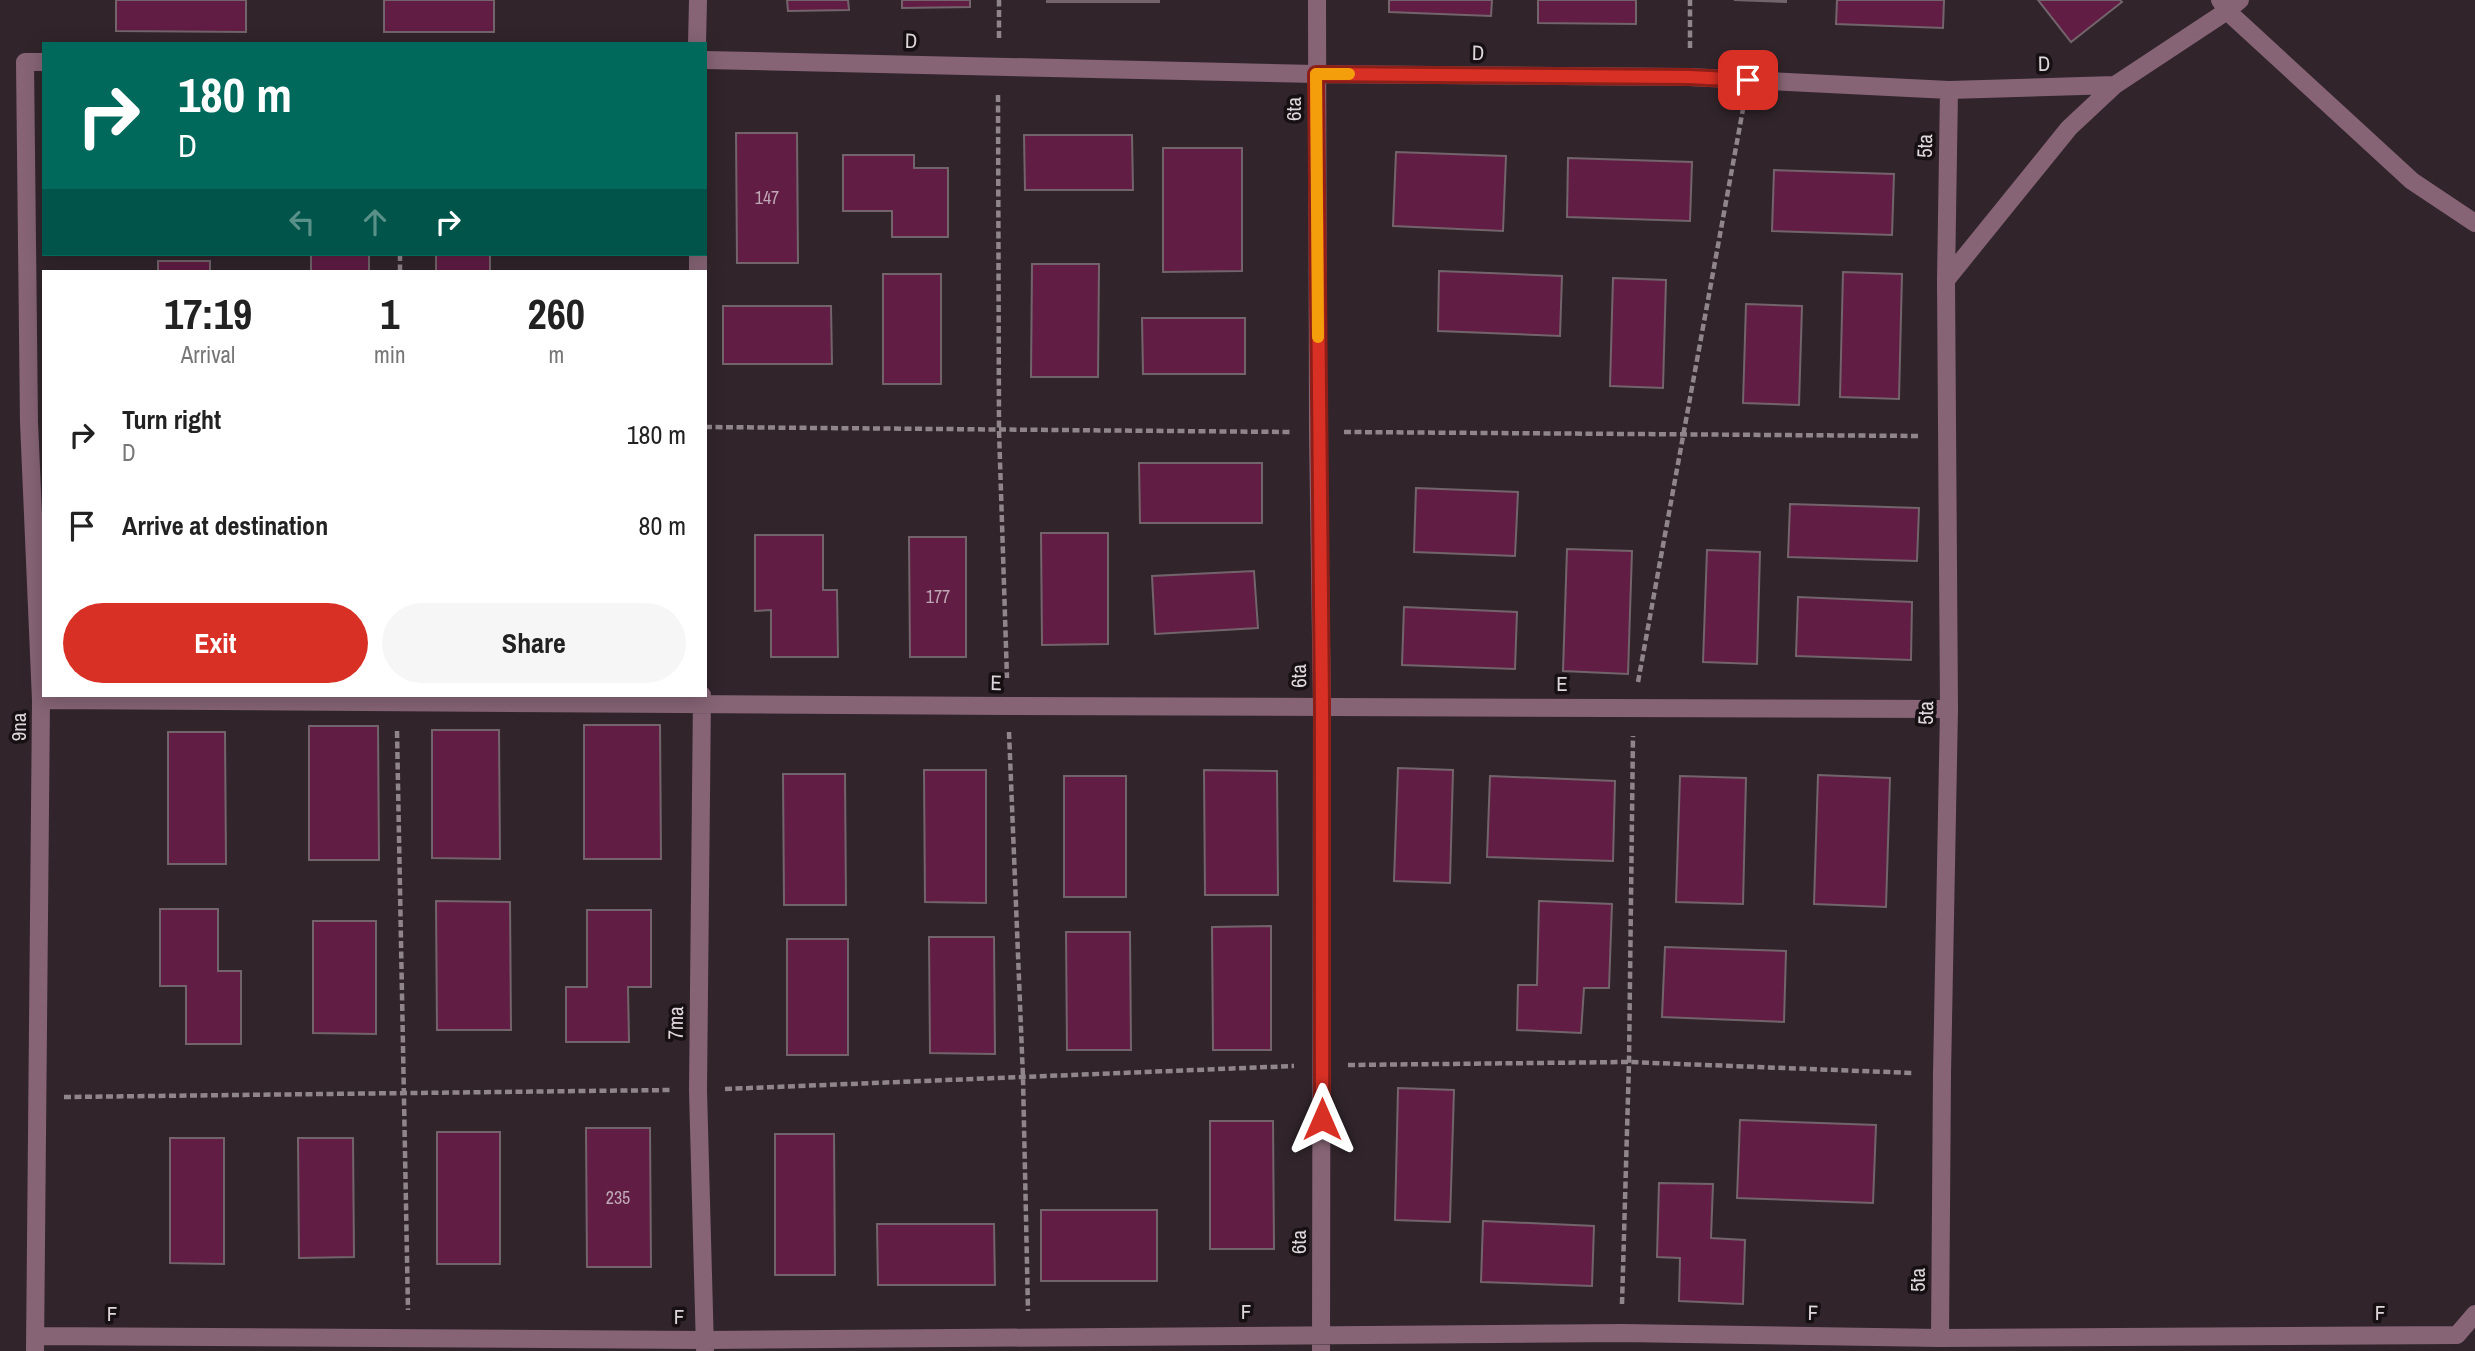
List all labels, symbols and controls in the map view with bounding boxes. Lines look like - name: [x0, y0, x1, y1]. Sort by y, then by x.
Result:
- street label: D: [905, 26, 917, 55]
- street label: D: [1472, 38, 1484, 67]
- street label: D: [2038, 49, 2050, 78]
- pin: [1718, 50, 1778, 110]
- text: 180 m: [178, 61, 292, 127]
- icon: arrive: [1729, 61, 1767, 99]
- icon: right: [63, 70, 154, 161]
- street label: 6ta: [1279, 97, 1308, 121]
- text: D: [178, 124, 197, 167]
- street label: 5ta: [1910, 133, 1939, 158]
- house number: 147: [755, 185, 779, 210]
- icon: left: [283, 203, 321, 241]
- icon: ahead: [356, 203, 394, 241]
- icon: right: [429, 203, 467, 241]
- text: 17:19: [164, 286, 252, 342]
- text: 1: [380, 286, 399, 342]
- text: 260: [528, 286, 585, 342]
- text: Arrival: [181, 339, 235, 370]
- text: min: [374, 339, 406, 370]
- text: m: [548, 339, 564, 370]
- text: Turn right: [122, 402, 221, 437]
- icon: right: [63, 416, 101, 454]
- text: 180 m: [627, 417, 686, 452]
- text: D: [122, 437, 136, 468]
- icon: arrive: [63, 507, 101, 545]
- text: Arrive at destination: [122, 508, 328, 543]
- text: 80 m: [639, 508, 686, 543]
- house number: 177: [926, 584, 950, 609]
- button: Exit: [63, 603, 368, 683]
- button: Share: [382, 603, 686, 683]
- street label: 6ta: [1284, 663, 1313, 688]
- street label: E: [990, 668, 1002, 697]
- street label: E: [1556, 669, 1568, 698]
- street label: 5ta: [1911, 700, 1940, 725]
- street label: 9na: [4, 712, 33, 741]
- street label: 7ma: [661, 1006, 690, 1040]
- position arrow: [1285, 1082, 1359, 1156]
- house number: 235: [606, 1185, 630, 1210]
- street label: 6ta: [1284, 1230, 1313, 1254]
- street label: 5ta: [1903, 1268, 1932, 1292]
- street label: F: [1241, 1297, 1251, 1326]
- street label: F: [1807, 1298, 1819, 1327]
- street label: F: [2375, 1298, 2385, 1327]
- street label: F: [107, 1299, 117, 1328]
- street label: F: [674, 1302, 684, 1331]

